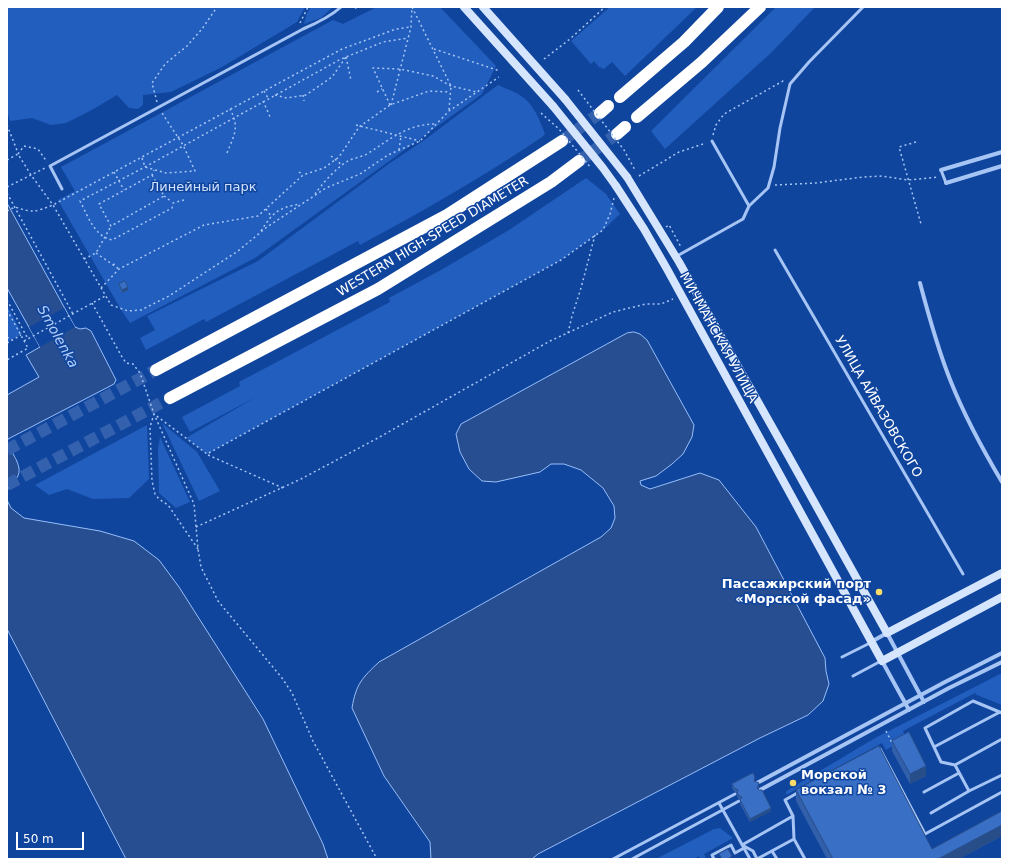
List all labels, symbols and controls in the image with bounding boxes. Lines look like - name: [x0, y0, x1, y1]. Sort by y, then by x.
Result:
- street label: WESTERN HIGH-SPEED DIAMETER: [334, 174, 532, 300]
- park label: Линейный парк: [149, 180, 257, 196]
- street label: МИЧМАНСКАЯ УЛИЦА: [676, 270, 760, 406]
- water label: Smolenka: [33, 303, 81, 371]
- street label: УЛИЦА АЙВАЗОВСКОГО: [831, 333, 925, 481]
- place label: Пассажирский порт «Морской фасад»: [722, 577, 871, 608]
- marker: Пассажирский порт «Морской фасад»: [874, 587, 884, 597]
- place label: Морской вокзал № 3: [801, 768, 887, 799]
- marker: Морской вокзал № 3: [788, 778, 798, 788]
- scale bar: [18, 824, 86, 850]
- text: 50 m: [23, 832, 54, 846]

